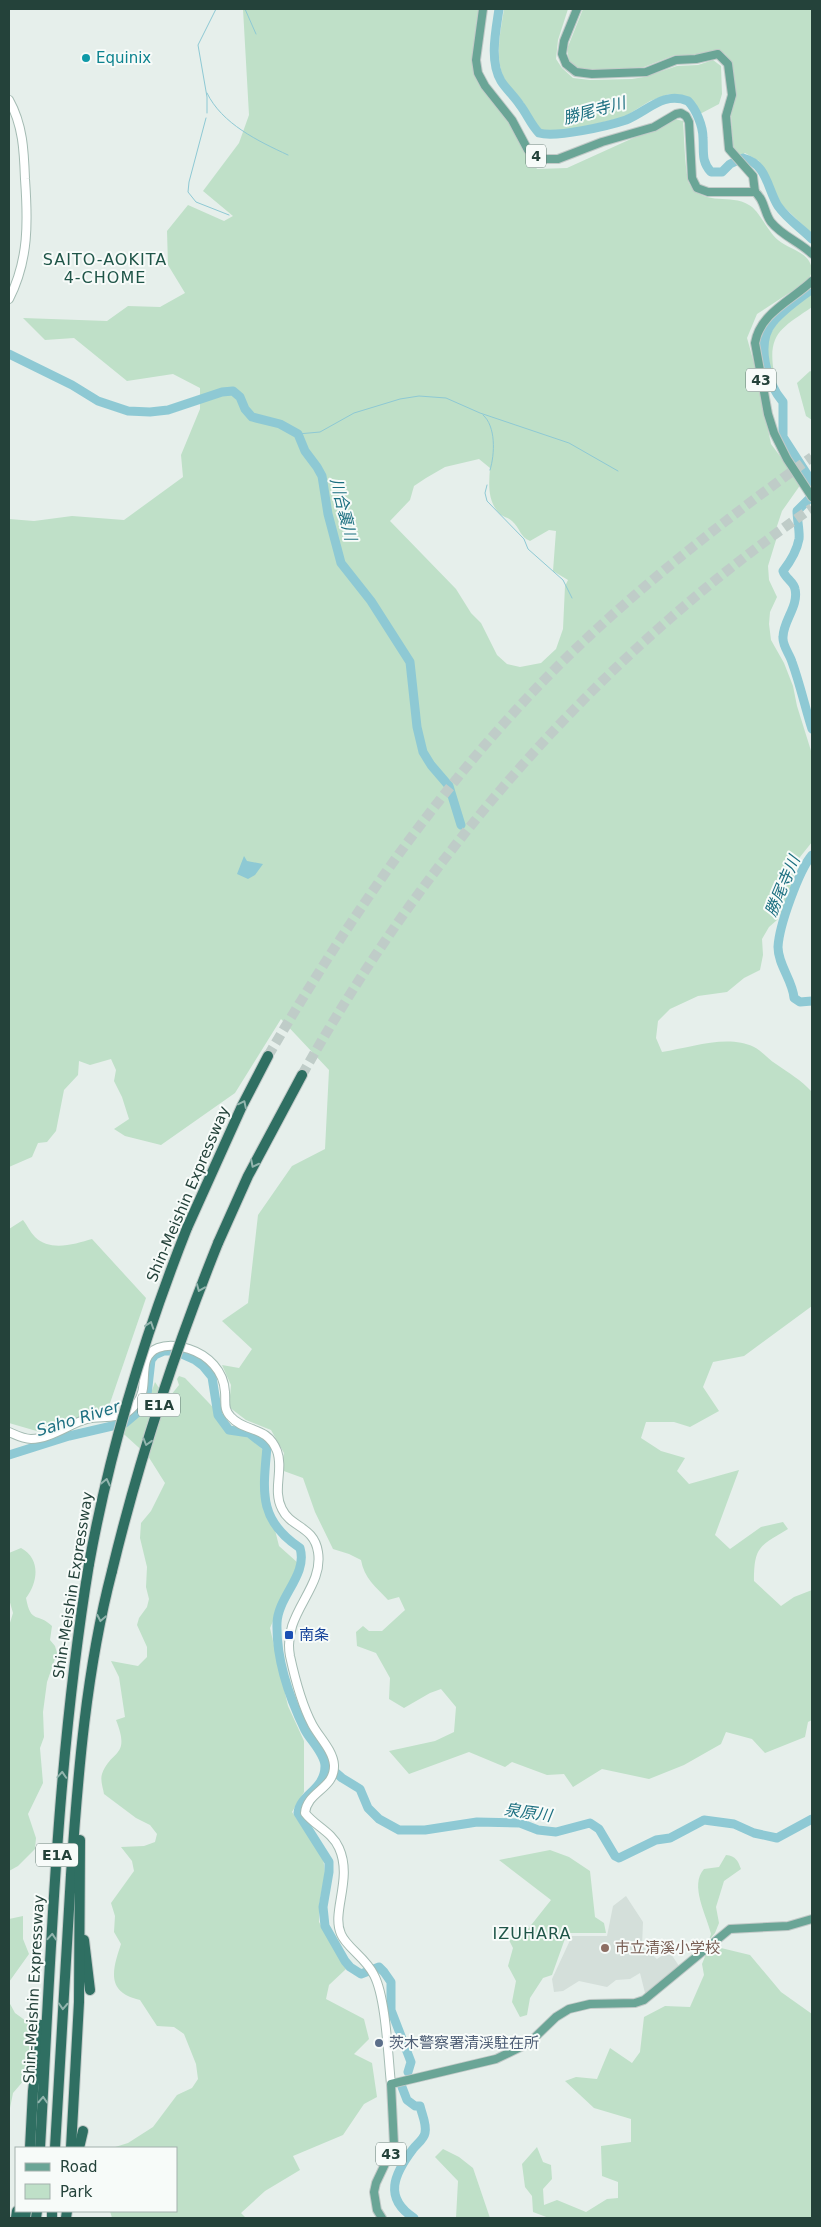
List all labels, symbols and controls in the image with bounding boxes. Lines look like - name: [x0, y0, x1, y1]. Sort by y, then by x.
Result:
- place label: Equinix: [96, 49, 151, 67]
- marker: Equinix: [80, 52, 92, 64]
- water label: 勝尾寺川: [561, 93, 629, 128]
- road number: 4: [526, 144, 546, 168]
- district label: SAITO-AOKITA 4-CHOME: [43, 250, 167, 287]
- road number: 43: [746, 368, 776, 392]
- water label: 川合裏川: [327, 476, 361, 544]
- water label: 勝尾寺川: [761, 851, 804, 919]
- one-way arrow: [237, 1101, 247, 1110]
- street label: Shin-Meishin Expressway: [143, 1103, 233, 1285]
- one-way arrow: [250, 1159, 260, 1168]
- one-way arrow: [196, 1283, 206, 1292]
- one-way arrow: [144, 1322, 154, 1330]
- road number: E1A: [138, 1394, 180, 1416]
- water label: Saho River: [34, 1396, 124, 1440]
- one-way arrow: [143, 1437, 153, 1446]
- one-way arrow: [100, 1478, 110, 1486]
- street label: Shin-Meishin Expressway: [49, 1490, 97, 1680]
- one-way arrow: [96, 1614, 106, 1623]
- place label: 南条: [299, 1626, 329, 1644]
- marker: 南条: [283, 1629, 295, 1641]
- one-way arrow: [56, 1771, 67, 1779]
- water label: 泉原川: [503, 1800, 555, 1826]
- road number: E1A: [36, 1844, 78, 1866]
- street label: Shin-Meishin Expressway: [20, 1894, 48, 2084]
- district label: IZUHARA: [493, 1924, 571, 1943]
- one-way arrow: [46, 1933, 57, 1941]
- place label: 市立清溪小学校: [615, 1939, 720, 1957]
- marker: 市立清溪小学校: [599, 1942, 611, 1954]
- one-way arrow: [58, 2002, 69, 2010]
- place label: 茨木警察署清渓駐在所: [389, 2034, 539, 2052]
- marker: 茨木警察署清渓駐在所: [373, 2037, 385, 2049]
- one-way arrow: [37, 2095, 48, 2103]
- road number: 43: [376, 2142, 406, 2166]
- legend: [15, 2147, 178, 2212]
- text: Road: [60, 2158, 98, 2176]
- text: Park: [60, 2183, 93, 2201]

